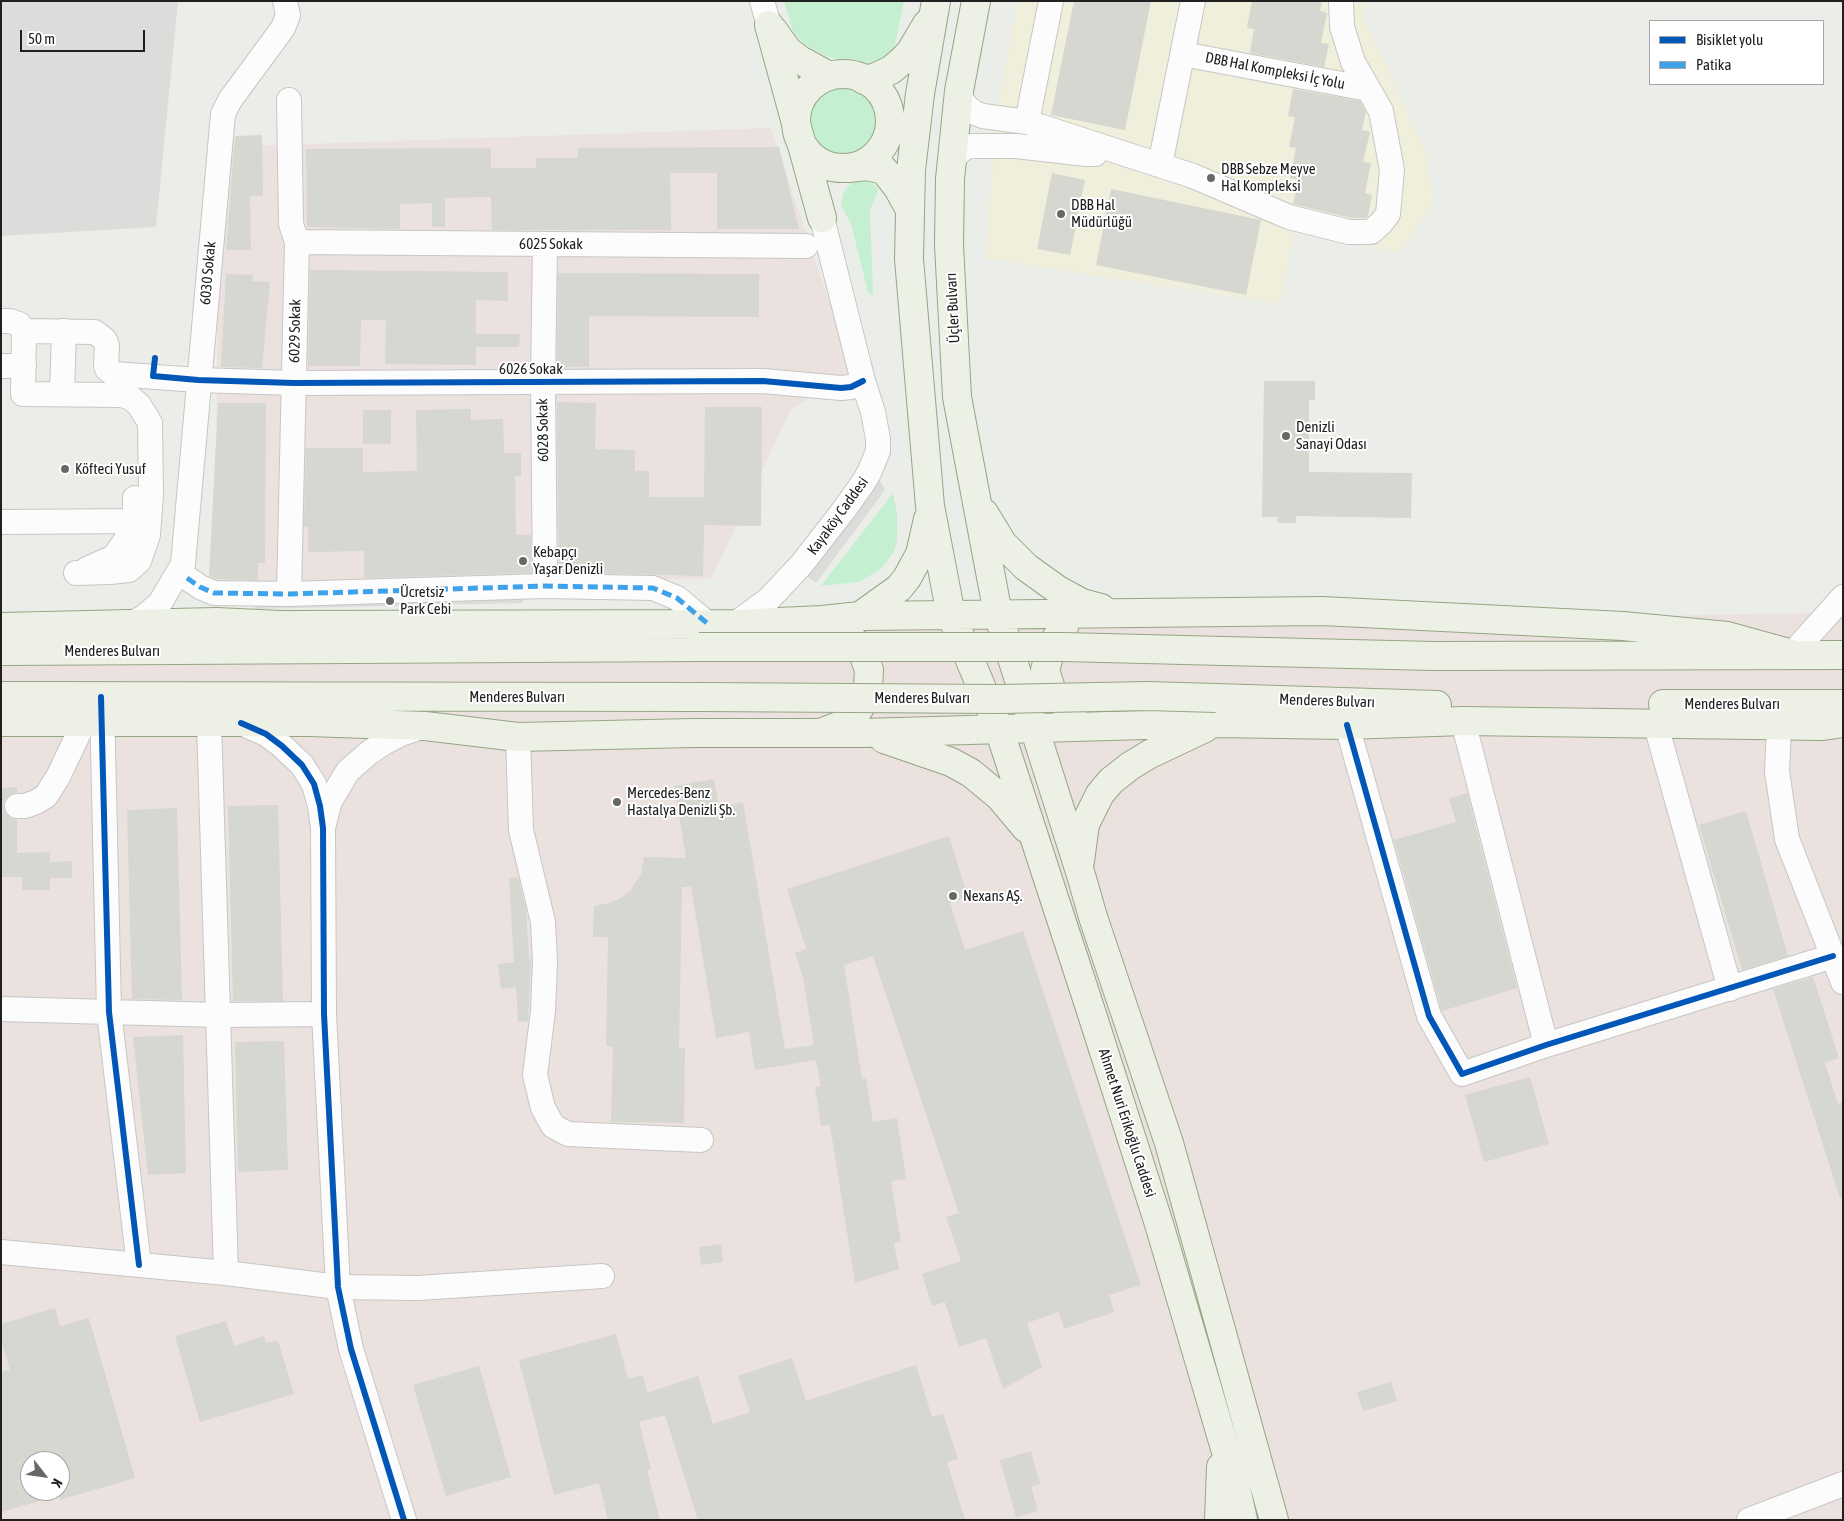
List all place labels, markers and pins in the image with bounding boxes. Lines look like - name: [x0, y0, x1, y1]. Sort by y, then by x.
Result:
- place label: DBB Sebze Meyve Hal Kompleksi: [1221, 160, 1316, 195]
- marker: DBB Sebze Meyve Hal Kompleksi: [1205, 172, 1217, 184]
- place label: DBB Hal Müdürlüğü: [1071, 196, 1132, 231]
- marker: DBB Hal Müdürlüğü: [1055, 208, 1067, 220]
- place label: Denizli Sanayi Odası: [1296, 418, 1367, 453]
- marker: Denizli Sanayi Odası: [1280, 430, 1292, 442]
- place label: Köfteci Yusuf: [75, 460, 146, 478]
- marker: Köfteci Yusuf: [59, 463, 71, 475]
- place label: Kebapçı Yaşar Denizli: [533, 543, 603, 578]
- marker: Kebapçı Yaşar Denizli: [517, 555, 529, 567]
- place label: Ücretsiz Park Cebi: [400, 583, 451, 618]
- marker: Ücretsiz Park Cebi: [384, 595, 396, 607]
- place label: Mercedes-Benz Hastalya Denizli Şb.: [627, 784, 735, 819]
- marker: Mercedes-Benz Hastalya Denizli Şb.: [611, 796, 623, 808]
- place label: Nexans AŞ.: [963, 887, 1022, 905]
- marker: Nexans AŞ.: [947, 890, 959, 902]

